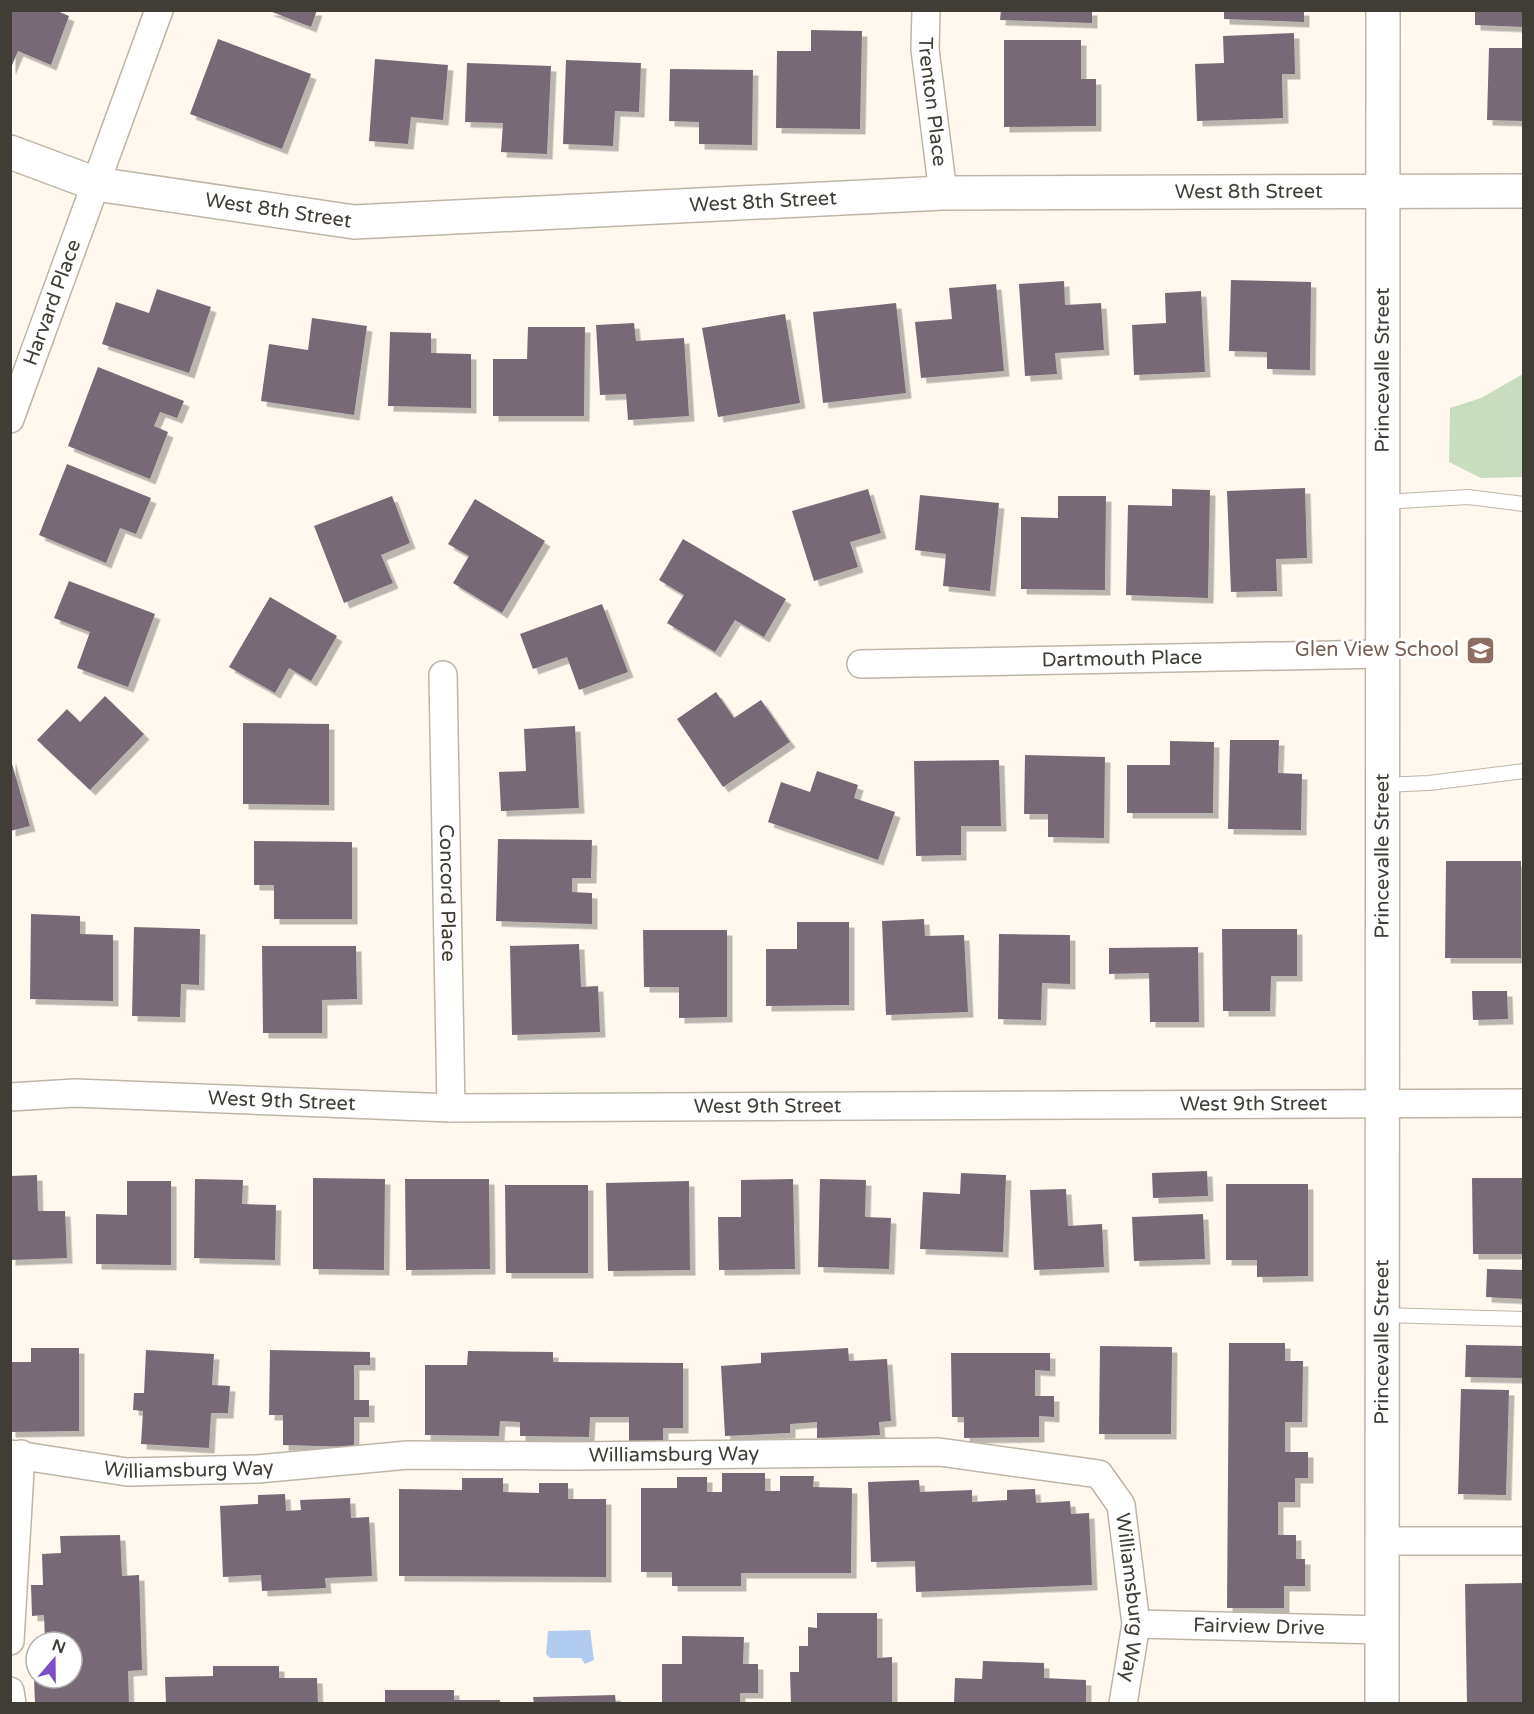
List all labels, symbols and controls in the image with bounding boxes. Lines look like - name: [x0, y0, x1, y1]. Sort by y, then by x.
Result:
- street label: Trenton Place: [913, 37, 952, 168]
- street label: West 8th Street: [1175, 180, 1323, 204]
- street label: West 8th Street: [689, 186, 838, 217]
- street label: West 8th Street: [203, 188, 354, 234]
- street label: Harvard Place: [19, 236, 86, 369]
- street label: Princevalle Street: [1371, 287, 1395, 453]
- school or university icon: Glen View School: [1464, 634, 1496, 666]
- place label: Glen View School: [1295, 638, 1459, 662]
- street label: Dartmouth Place: [1041, 645, 1202, 673]
- street label: Princevalle Street: [1370, 773, 1395, 939]
- street label: Concord Place: [434, 824, 460, 962]
- street label: West 9th Street: [207, 1086, 356, 1116]
- street label: West 9th Street: [1180, 1092, 1328, 1117]
- street label: West 9th Street: [694, 1094, 842, 1119]
- street label: Princevalle Street: [1370, 1259, 1394, 1425]
- street label: Williamsburg Way: [589, 1442, 760, 1468]
- street label: Williamsburg Way: [102, 1456, 275, 1484]
- street label: Williamsburg Way: [1110, 1512, 1148, 1684]
- street label: Fairview Drive: [1193, 1613, 1325, 1641]
- north arrow: [24, 1630, 84, 1690]
- text: N: [49, 1635, 68, 1658]

